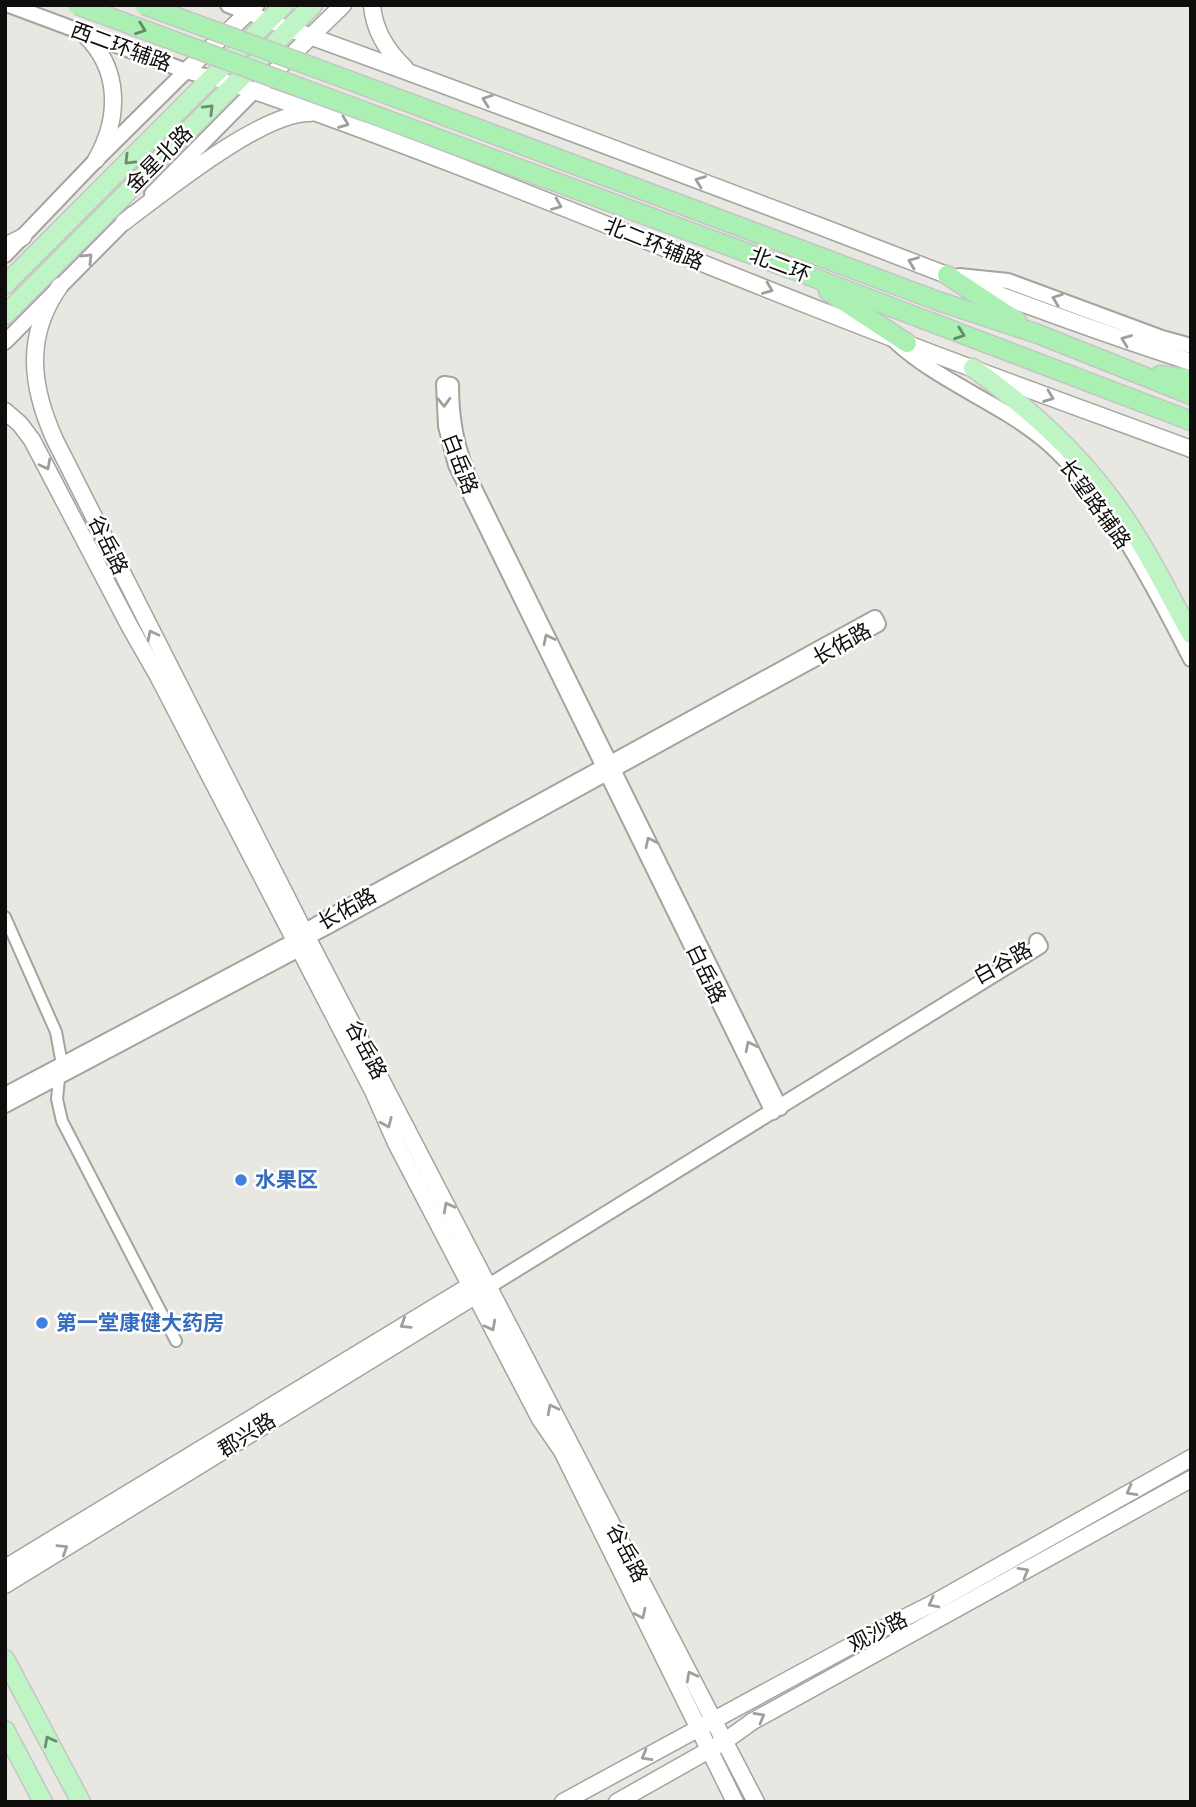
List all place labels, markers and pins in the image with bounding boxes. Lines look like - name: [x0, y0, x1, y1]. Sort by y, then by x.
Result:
- place label: 水果区: [255, 1167, 318, 1193]
- marker: 水果区: [233, 1172, 249, 1188]
- place label: 第一堂康健大药房: [56, 1310, 224, 1336]
- marker: 第一堂康健大药房: [34, 1315, 50, 1331]

